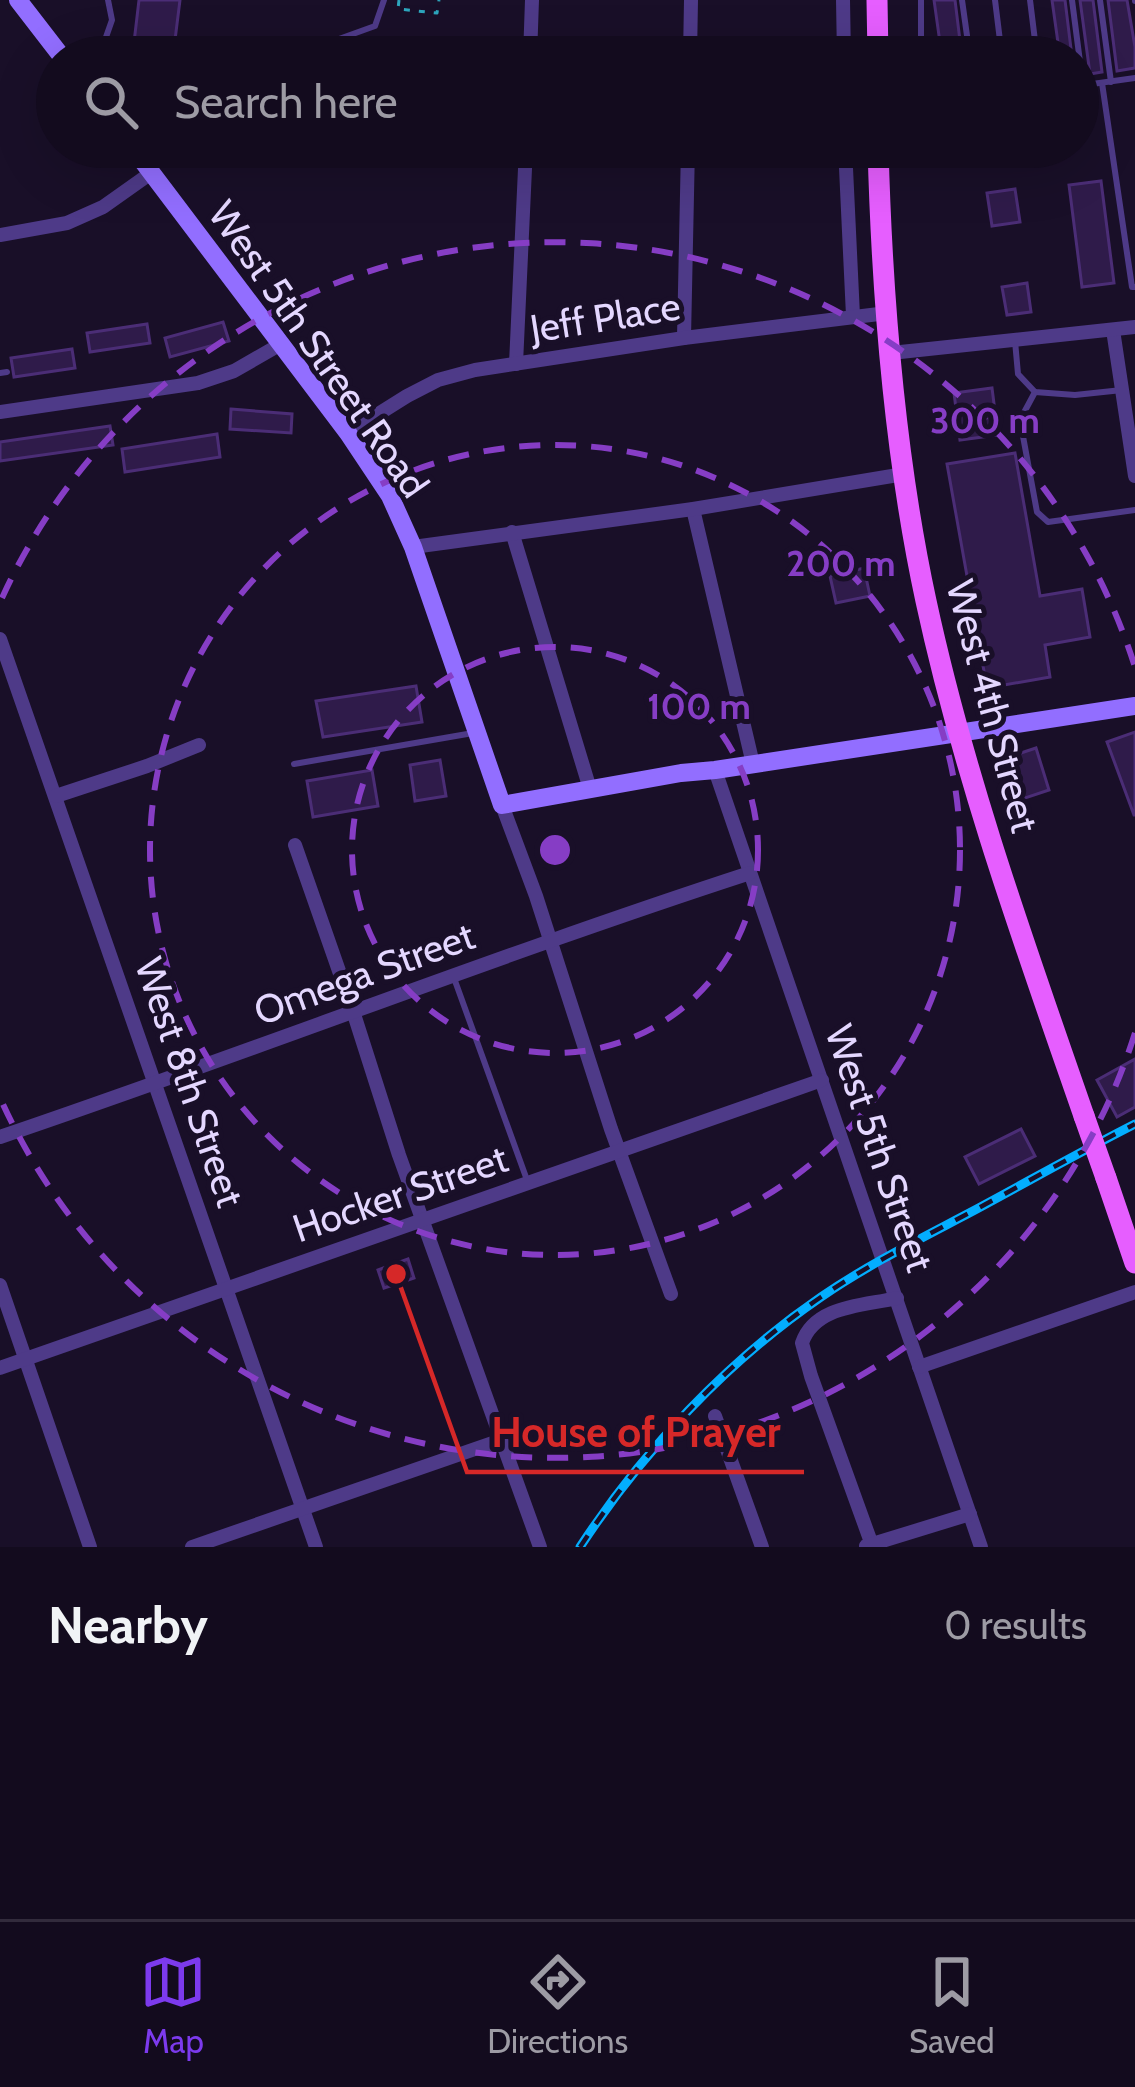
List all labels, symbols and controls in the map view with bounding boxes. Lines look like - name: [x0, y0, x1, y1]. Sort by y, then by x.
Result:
- search box: [36, 36, 1099, 168]
- icon: search: [78, 69, 144, 135]
- text: Search here: [174, 75, 398, 129]
- street label: West 5th Street Road: [199, 191, 439, 507]
- street label: Jeff Place: [525, 281, 684, 353]
- text: 300 m: [930, 398, 1040, 442]
- text: 200 m: [786, 541, 896, 585]
- street label: West 4th Street: [936, 575, 1050, 837]
- text: 100 m: [647, 684, 751, 728]
- centre of rings: [534, 829, 576, 871]
- street label: Omega Street: [247, 911, 481, 1035]
- street label: West 8th Street: [125, 951, 255, 1213]
- street label: West 5th Street: [815, 1018, 945, 1278]
- street label: Hocker Street: [286, 1134, 514, 1252]
- callout: House of Prayer: [467, 1394, 804, 1472]
- text: House of Prayer: [491, 1406, 781, 1458]
- text: Nearby: [48, 1594, 208, 1656]
- text: 0 results: [944, 1601, 1087, 1649]
- tab: Map: [140, 1949, 206, 2061]
- tab: Directions: [487, 1949, 628, 2061]
- tab: Saved: [909, 1949, 995, 2061]

